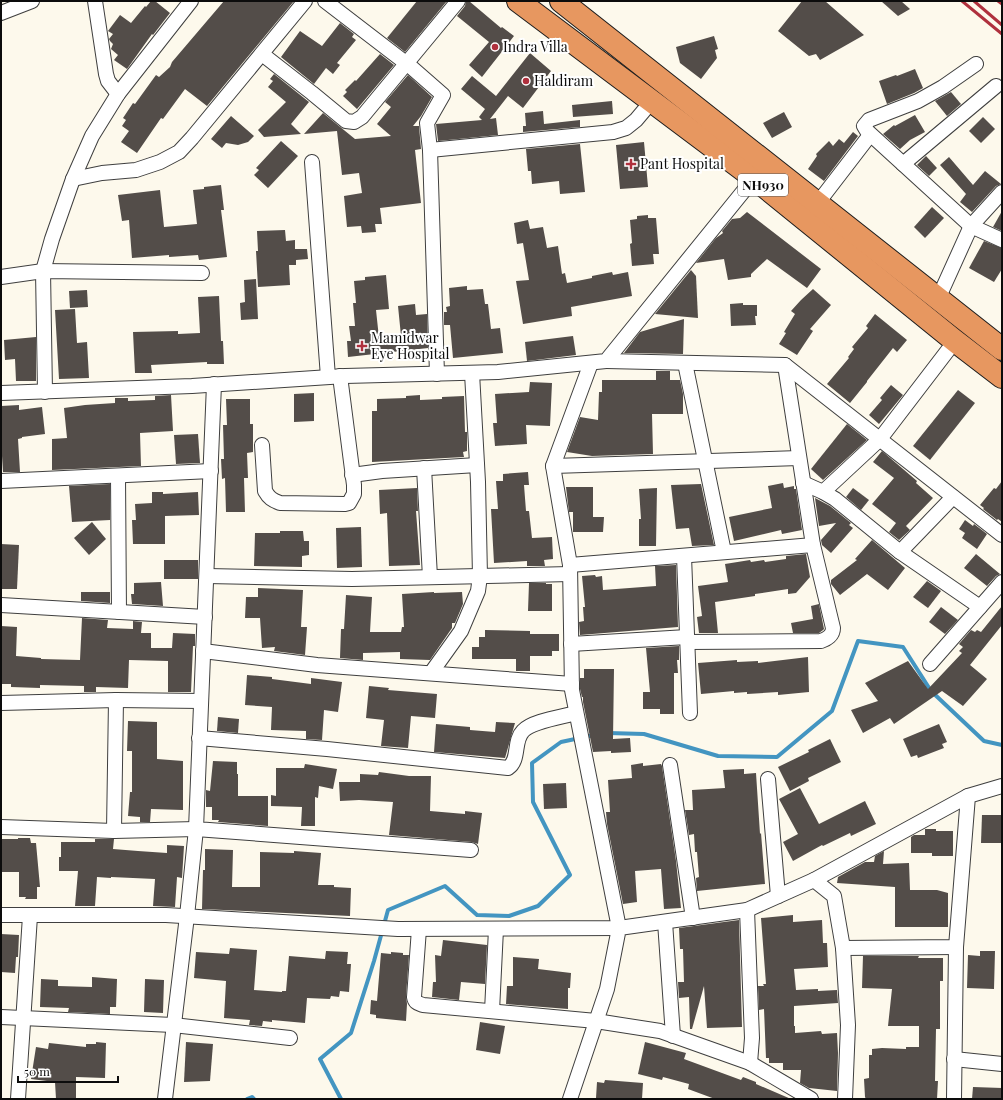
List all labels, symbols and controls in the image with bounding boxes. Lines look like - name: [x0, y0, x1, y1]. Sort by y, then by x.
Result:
- place label: Indra Villa: [503, 37, 568, 56]
- marker: Indra Villa: [490, 42, 500, 52]
- place label: Haldiram: [534, 71, 594, 90]
- marker: Haldiram: [521, 76, 531, 86]
- place label: Pant Hospital: [640, 154, 724, 173]
- marker: Pant Hospital: [625, 158, 637, 170]
- road number: NH930: [738, 174, 788, 196]
- place label: Mamidwar Eye Hospital: [371, 328, 449, 363]
- marker: Mamidwar Eye Hospital: [356, 340, 368, 352]
- scale bar: [18, 1058, 118, 1084]
- text: 50 m: [24, 1063, 50, 1079]

